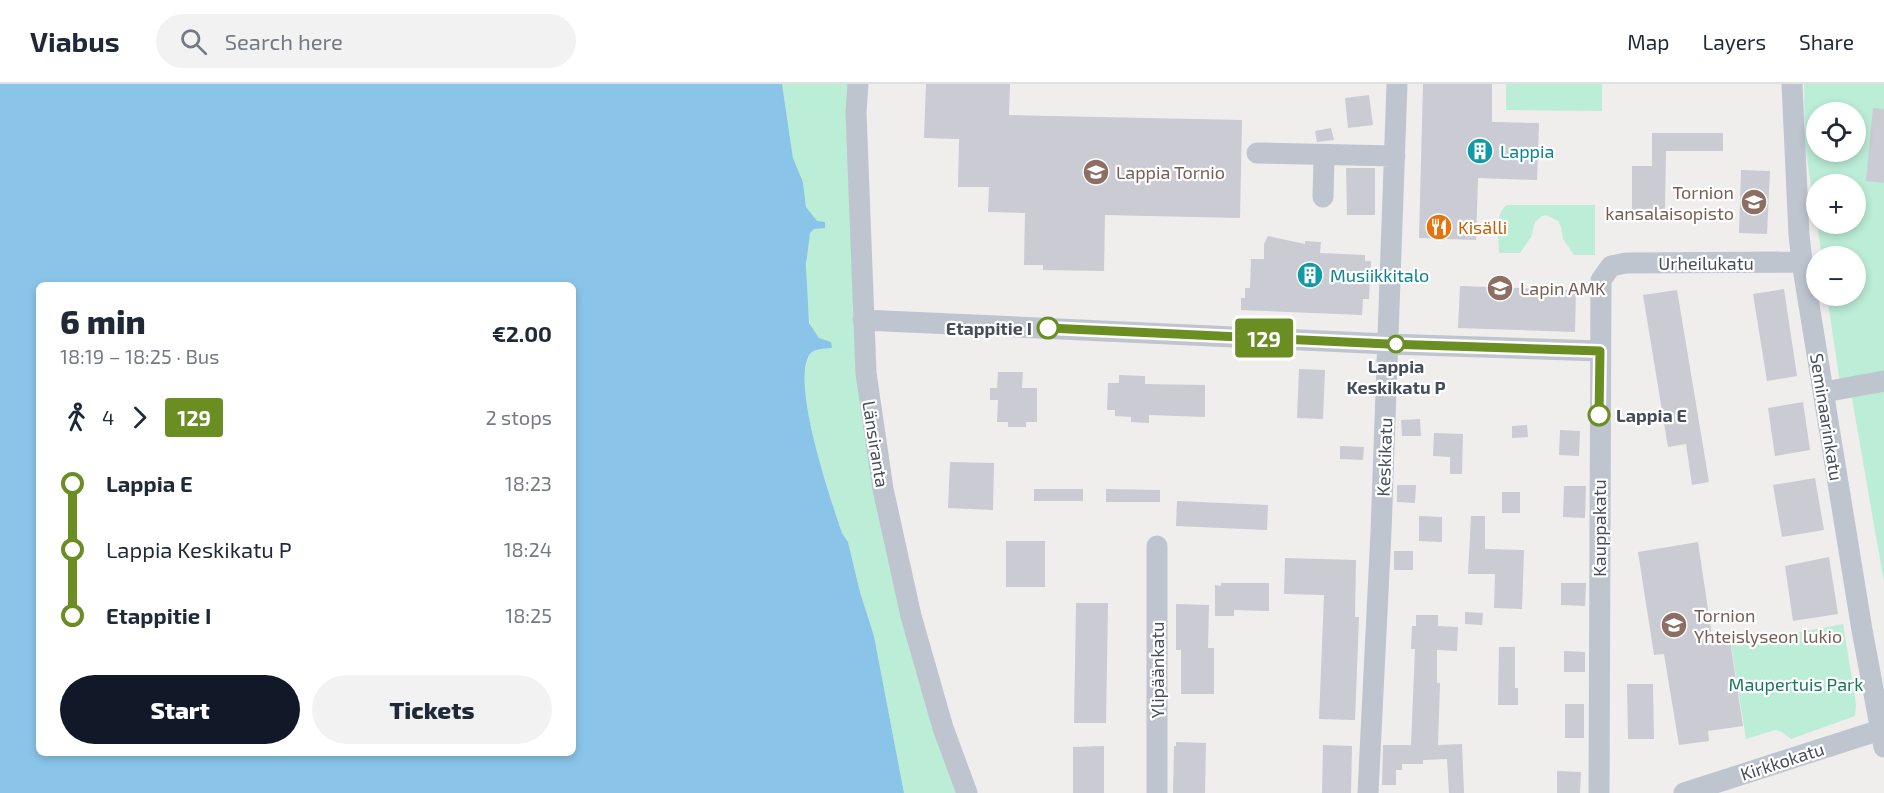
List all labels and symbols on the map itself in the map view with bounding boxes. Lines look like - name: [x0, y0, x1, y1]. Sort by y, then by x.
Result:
- building icon: Lappia: [1465, 136, 1495, 166]
- place label: Lappia: [1500, 140, 1554, 162]
- school or university icon: Lappia Tornio: [1081, 157, 1111, 187]
- place label: Lappia Tornio: [1116, 161, 1225, 183]
- place label: Tornion kansalaisopisto: [1605, 181, 1734, 224]
- school or university icon: Tornion kansalaisopisto: [1739, 187, 1769, 217]
- restaurant icon: Kisälli: [1424, 212, 1454, 242]
- place label: Kisälli: [1458, 216, 1507, 238]
- street label: Urheilukatu: [1658, 252, 1754, 274]
- building icon: Musiikkitalo: [1295, 260, 1325, 290]
- place label: Musiikkitalo: [1330, 264, 1429, 286]
- school or university icon: Lapin AMK: [1485, 273, 1515, 303]
- place label: Lapin AMK: [1520, 277, 1606, 299]
- place label: Etappitie I: [946, 317, 1032, 339]
- marker: Etappitie I: [1037, 317, 1059, 339]
- line badge: 129: [1230, 318, 1298, 358]
- marker: Lappia Keskikatu P: [1387, 335, 1405, 353]
- street label: Seminaarinkatu: [1806, 352, 1848, 482]
- place label: Lappia Keskikatu P: [1346, 355, 1446, 398]
- street label: Länsiranta: [858, 399, 894, 489]
- marker: Lappia E: [1588, 404, 1610, 426]
- place label: Lappia E: [1616, 404, 1687, 426]
- street label: Keskikatu: [1372, 417, 1396, 497]
- street label: Kauppakatu: [1588, 479, 1610, 577]
- place label: Tornion Yhteislyseon lukio: [1694, 604, 1842, 647]
- school or university icon: Tornion Yhteislyseon lukio: [1659, 610, 1689, 640]
- street label: Ylipäänkatu: [1146, 622, 1168, 718]
- park label: Maupertuis Park: [1729, 673, 1863, 695]
- street label: Kirkkokatu: [1737, 737, 1827, 785]

